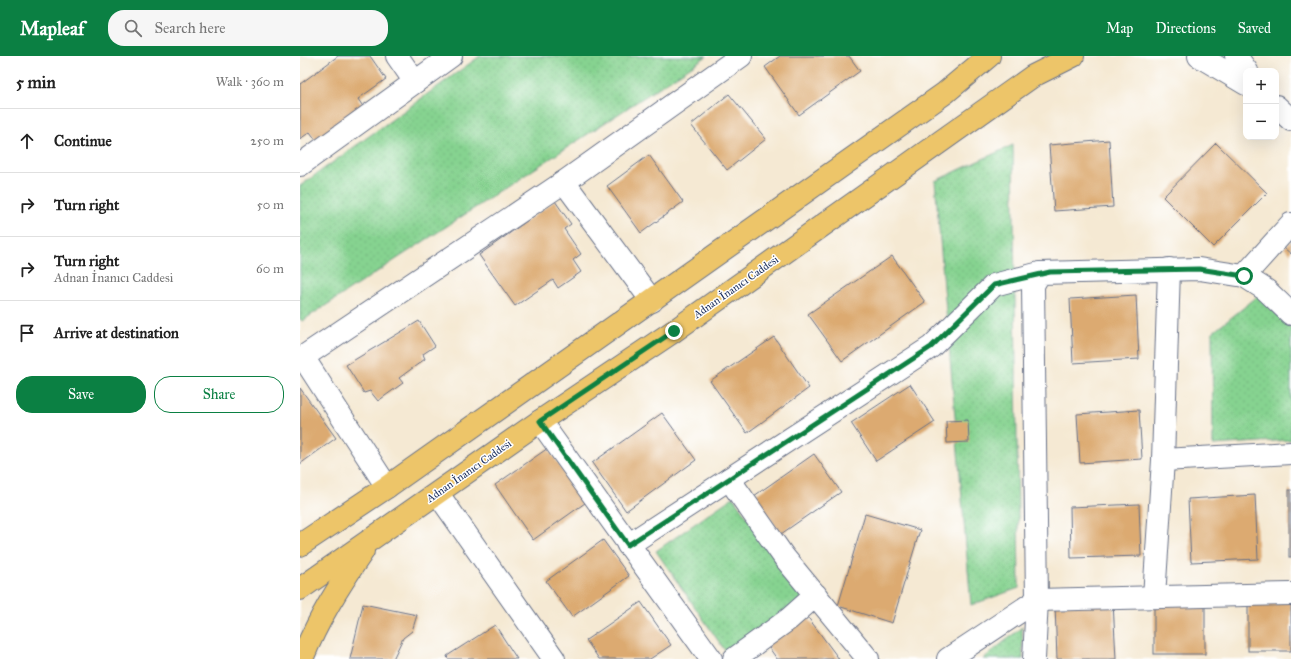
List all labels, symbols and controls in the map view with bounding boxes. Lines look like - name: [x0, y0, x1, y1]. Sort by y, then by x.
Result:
- search box: [108, 10, 388, 46]
- text: Mapleaf: [20, 17, 84, 40]
- icon: search: [122, 17, 144, 39]
- text: Search here: [154, 19, 225, 37]
- text: Map: [1106, 20, 1133, 37]
- text: Directions: [1155, 20, 1216, 37]
- text: Saved: [1238, 20, 1271, 37]
- map controls: [1243, 68, 1279, 140]
- button: +: [1243, 68, 1279, 104]
- text: 5 min: [16, 72, 56, 93]
- text: Walk · 360 m: [216, 74, 284, 90]
- button: −: [1243, 104, 1279, 140]
- icon: ahead: [16, 130, 38, 152]
- text: Continue: [54, 132, 112, 150]
- text: 250 m: [250, 133, 284, 149]
- icon: right: [16, 194, 38, 216]
- text: Turn right: [54, 196, 119, 214]
- text: 50 m: [257, 197, 284, 213]
- text: Turn right: [54, 252, 119, 270]
- street label: Adnan İnanıcı Caddesi: [690, 252, 781, 322]
- icon: right: [16, 258, 38, 280]
- text: 60 m: [256, 261, 284, 277]
- route start: [1235, 267, 1253, 285]
- text: Adnan İnanıcı Caddesi: [54, 270, 173, 286]
- icon: arrive: [16, 322, 38, 344]
- route end: [665, 322, 683, 340]
- text: Arrive at destination: [54, 324, 179, 342]
- button: Save: [16, 376, 146, 413]
- button: Share: [154, 376, 284, 413]
- street label: Adnan İnanıcı Caddesi: [423, 436, 514, 506]

